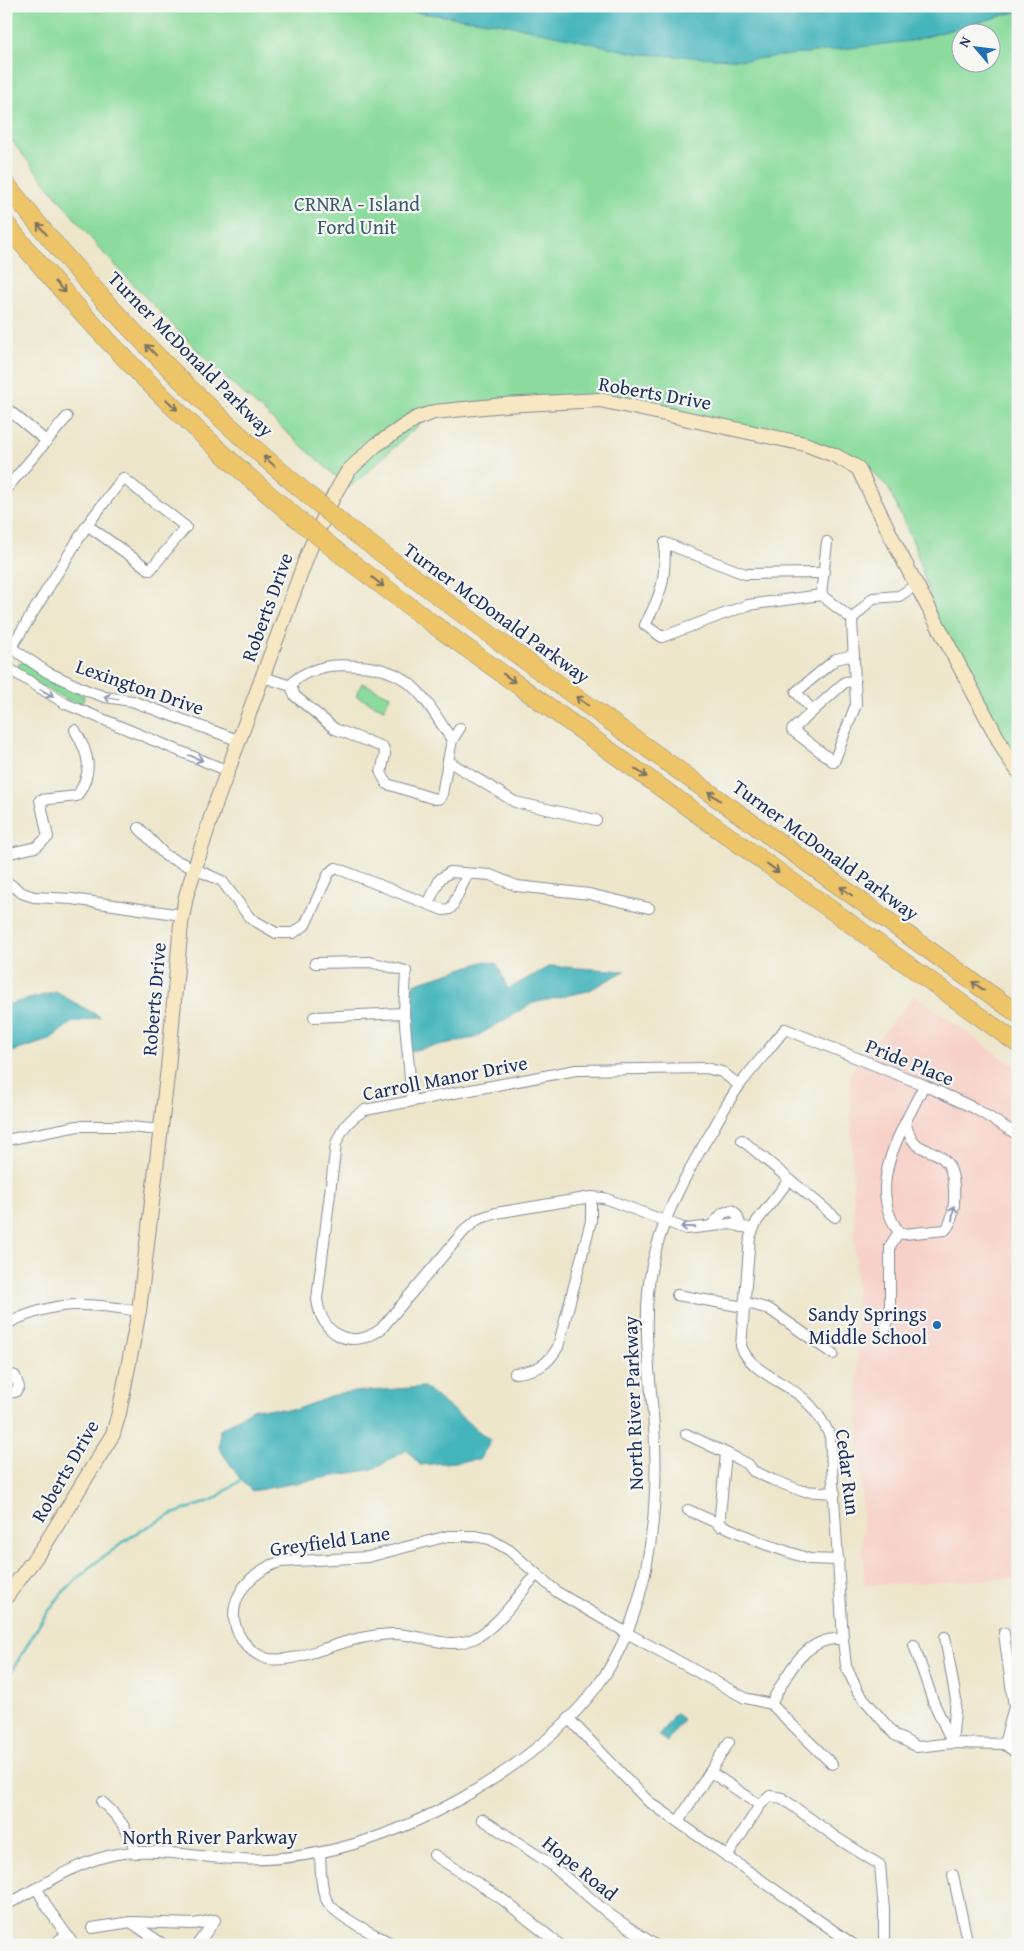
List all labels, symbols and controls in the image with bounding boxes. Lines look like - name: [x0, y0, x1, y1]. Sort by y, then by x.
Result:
- north arrow: [952, 22, 1002, 72]
- text: N: [953, 33, 976, 51]
- park label: CRNRA - Island Ford Unit: [294, 189, 420, 241]
- one-way arrow: [37, 223, 48, 236]
- street label: Turner McDonald Parkway: [102, 264, 281, 443]
- one-way arrow: [55, 281, 66, 294]
- one-way arrow: [145, 343, 157, 356]
- street label: Roberts Drive: [596, 368, 714, 417]
- one-way arrow: [166, 399, 179, 411]
- one-way arrow: [262, 456, 275, 467]
- street label: Turner McDonald Parkway: [398, 535, 597, 690]
- street label: Roberts Drive: [233, 548, 300, 665]
- one-way arrow: [371, 577, 384, 588]
- street label: Lexington Drive: [72, 651, 208, 722]
- one-way arrow: [502, 673, 516, 683]
- one-way arrow: [39, 689, 54, 699]
- one-way arrow: [103, 692, 119, 702]
- one-way arrow: [575, 696, 589, 706]
- one-way arrow: [188, 754, 203, 763]
- one-way arrow: [634, 768, 648, 778]
- street label: Turner McDonald Parkway: [727, 772, 926, 927]
- one-way arrow: [707, 791, 721, 801]
- one-way arrow: [766, 863, 780, 873]
- one-way arrow: [839, 886, 853, 896]
- street label: Roberts Drive: [134, 941, 173, 1057]
- one-way arrow: [972, 980, 985, 991]
- street label: Pride Place: [862, 1031, 959, 1092]
- street label: Carroll Manor Drive: [360, 1047, 530, 1108]
- one-way arrow: [948, 1205, 958, 1221]
- one-way arrow: [680, 1222, 696, 1232]
- place label: Sandy Springs Middle School: [808, 1299, 927, 1351]
- street label: North River Parkway: [615, 1315, 650, 1491]
- marker: Sandy Springs Middle School: [931, 1319, 943, 1331]
- street label: Roberts Drive: [24, 1414, 106, 1527]
- street label: Cedar Run: [829, 1427, 868, 1517]
- street label: Greyfield Lane: [268, 1518, 392, 1563]
- street label: North River Parkway: [123, 1822, 297, 1851]
- street label: Hope Road: [536, 1828, 625, 1907]

